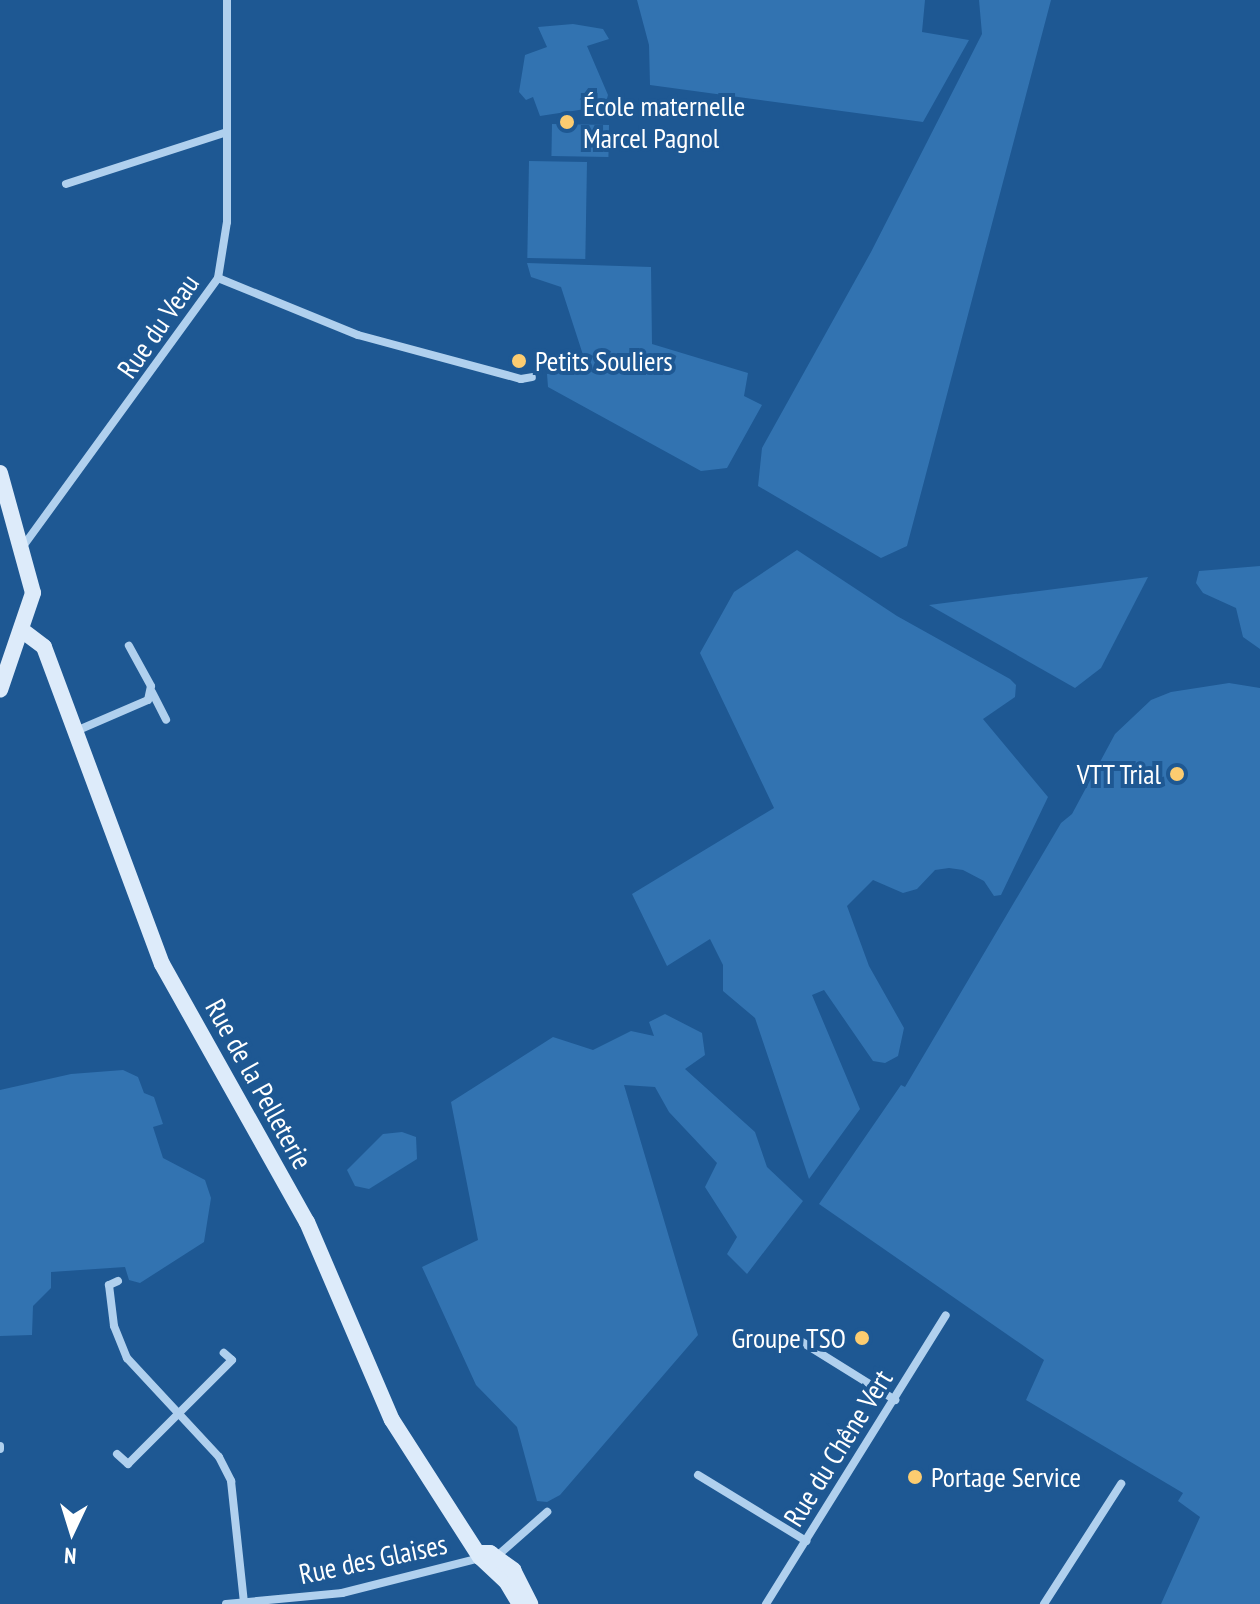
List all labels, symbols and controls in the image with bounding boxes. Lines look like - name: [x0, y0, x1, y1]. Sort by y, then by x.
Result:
- place label: École maternelle Marcel Pagnol: [583, 89, 745, 155]
- marker: École maternelle Marcel Pagnol: [558, 113, 576, 131]
- street label: Rue du Veau: [110, 267, 206, 385]
- place label: Petits Souliers: [535, 344, 673, 378]
- marker: Petits Souliers: [510, 352, 528, 370]
- place label: VTT Trial: [1075, 757, 1161, 791]
- marker: VTT Trial: [1168, 765, 1186, 783]
- street label: Rue de la Pelleterie: [199, 993, 319, 1175]
- place label: Groupe TSO: [731, 1321, 846, 1355]
- marker: Groupe TSO: [853, 1329, 871, 1347]
- street label: Rue du Chêne Vert: [776, 1363, 900, 1533]
- place label: Portage Service: [931, 1460, 1081, 1494]
- marker: Portage Service: [906, 1468, 924, 1486]
- north arrow: [32, 1492, 112, 1572]
- street label: Rue des Glaises: [296, 1527, 450, 1591]
- text: N: [63, 1542, 77, 1570]

